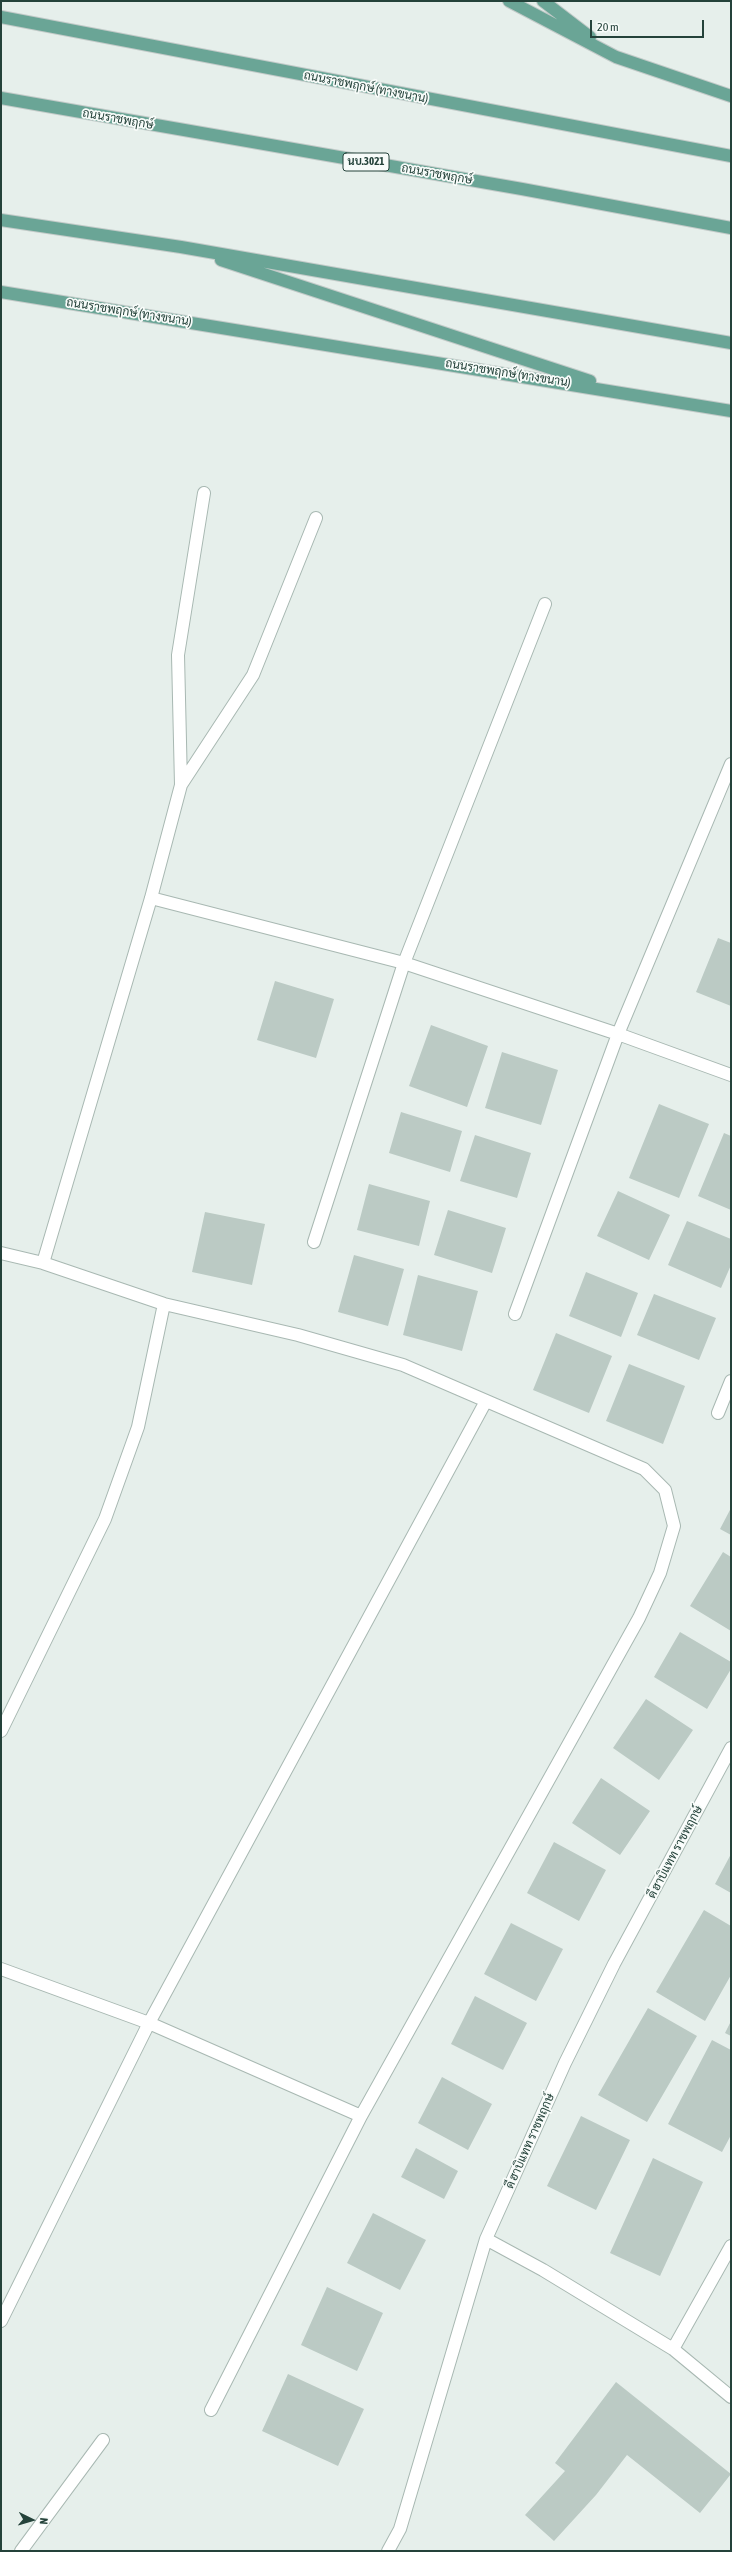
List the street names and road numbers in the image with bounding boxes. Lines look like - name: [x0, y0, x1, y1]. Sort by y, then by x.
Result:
- street label: ถนนราชพฤกษ์ (ทางขนาน): [302, 68, 430, 106]
- street label: ถนนราชพฤกษ์: [81, 106, 155, 132]
- road number: นบ.3021: [343, 153, 389, 171]
- street label: ถนนราชพฤกษ์: [400, 161, 474, 187]
- street label: ถนนราชพฤกษ์ (ทางขนาน): [65, 295, 193, 329]
- street label: ถนนราชพฤกษ์ (ทางขนาน): [444, 356, 572, 390]
- street label: ดี ฮาบิแทท ราชพฤกษ์: [644, 1803, 706, 1901]
- street label: ดี ฮาบิแทท ราชพฤกษ์: [502, 2091, 558, 2191]

